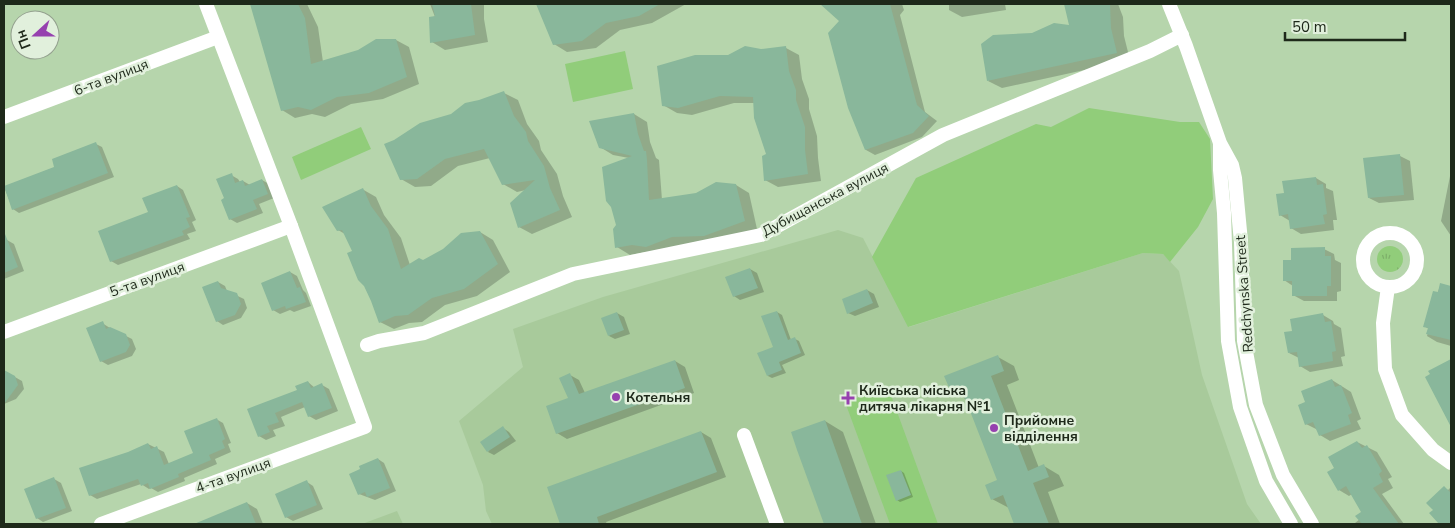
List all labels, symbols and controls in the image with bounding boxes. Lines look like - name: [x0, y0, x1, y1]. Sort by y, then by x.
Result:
- north arrow: [10, 10, 60, 60]
- scale bar: [1285, 10, 1405, 42]
- text: 50 m: [1292, 17, 1327, 37]
- text: Пн: [11, 27, 36, 52]
- street label: 6-та вулиця: [71, 55, 151, 100]
- street label: Дубищанська вулиця: [759, 158, 892, 241]
- street label: Redchynska Street: [1231, 235, 1258, 353]
- street label: 5-та вулиця: [107, 257, 187, 302]
- place label: Київська міська дитяча лікарня №1: [859, 381, 991, 416]
- place label: Котельня: [626, 388, 690, 407]
- marker: Котельня: [610, 391, 622, 403]
- marker: Київська міська дитяча лікарня №1: [841, 391, 855, 405]
- place label: Прийомне відділення: [1004, 411, 1078, 446]
- marker: Прийомне відділення: [988, 422, 1000, 434]
- street label: 4-та вулиця: [193, 453, 273, 498]

